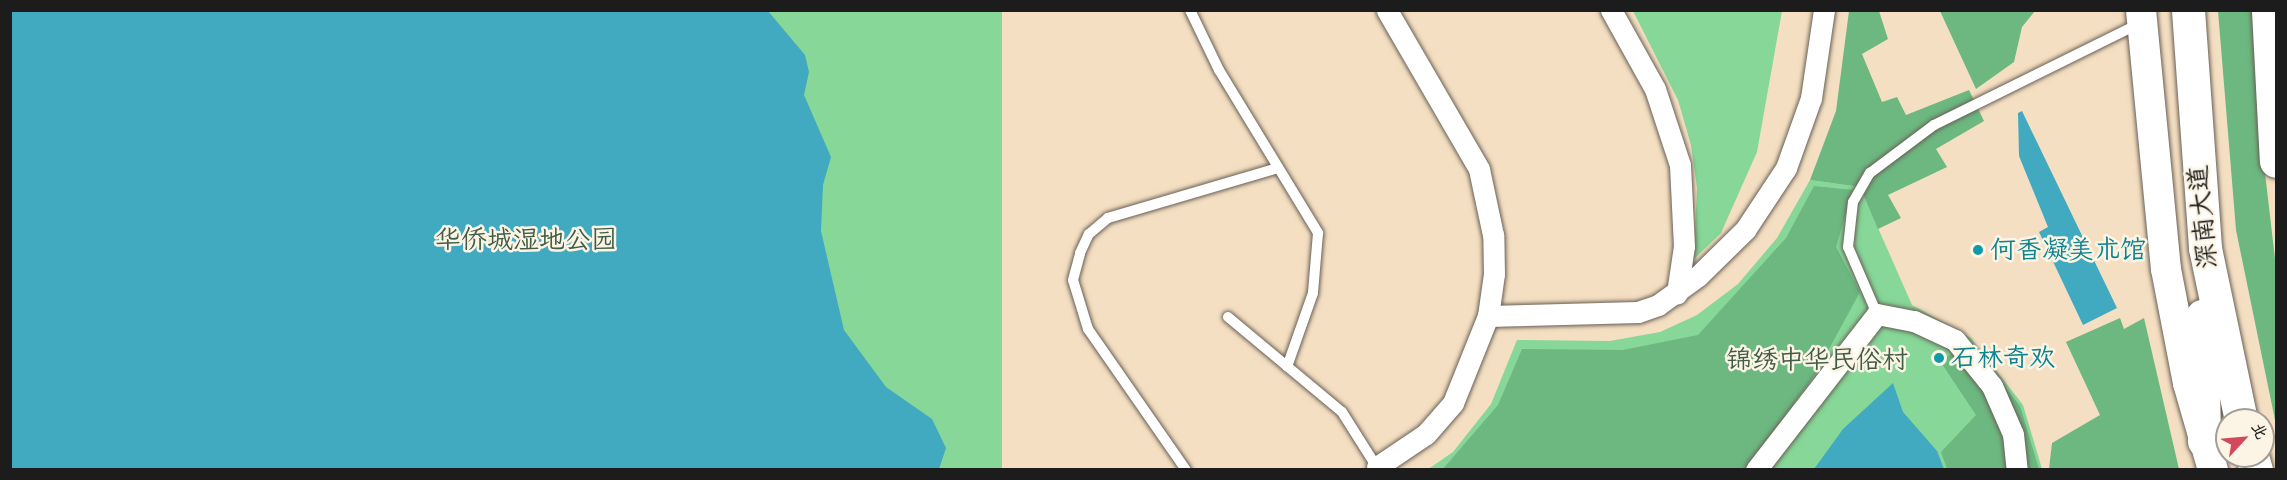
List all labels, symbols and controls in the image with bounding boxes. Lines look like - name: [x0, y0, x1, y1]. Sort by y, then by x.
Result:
- street label: 深南大道: [2182, 164, 2224, 270]
- park label: 华侨城湿地公园: [435, 224, 617, 256]
- place label: 何香凝美术馆: [1990, 234, 2146, 266]
- marker: 何香凝美术馆: [1971, 243, 1985, 257]
- place label: 石林奇欢: [1951, 342, 2055, 374]
- park label: 锦绣中华民俗村: [1726, 344, 1908, 376]
- marker: 石林奇欢: [1932, 351, 1946, 365]
- north arrow: [2215, 408, 2275, 468]
- text: 北: [2247, 419, 2272, 443]

